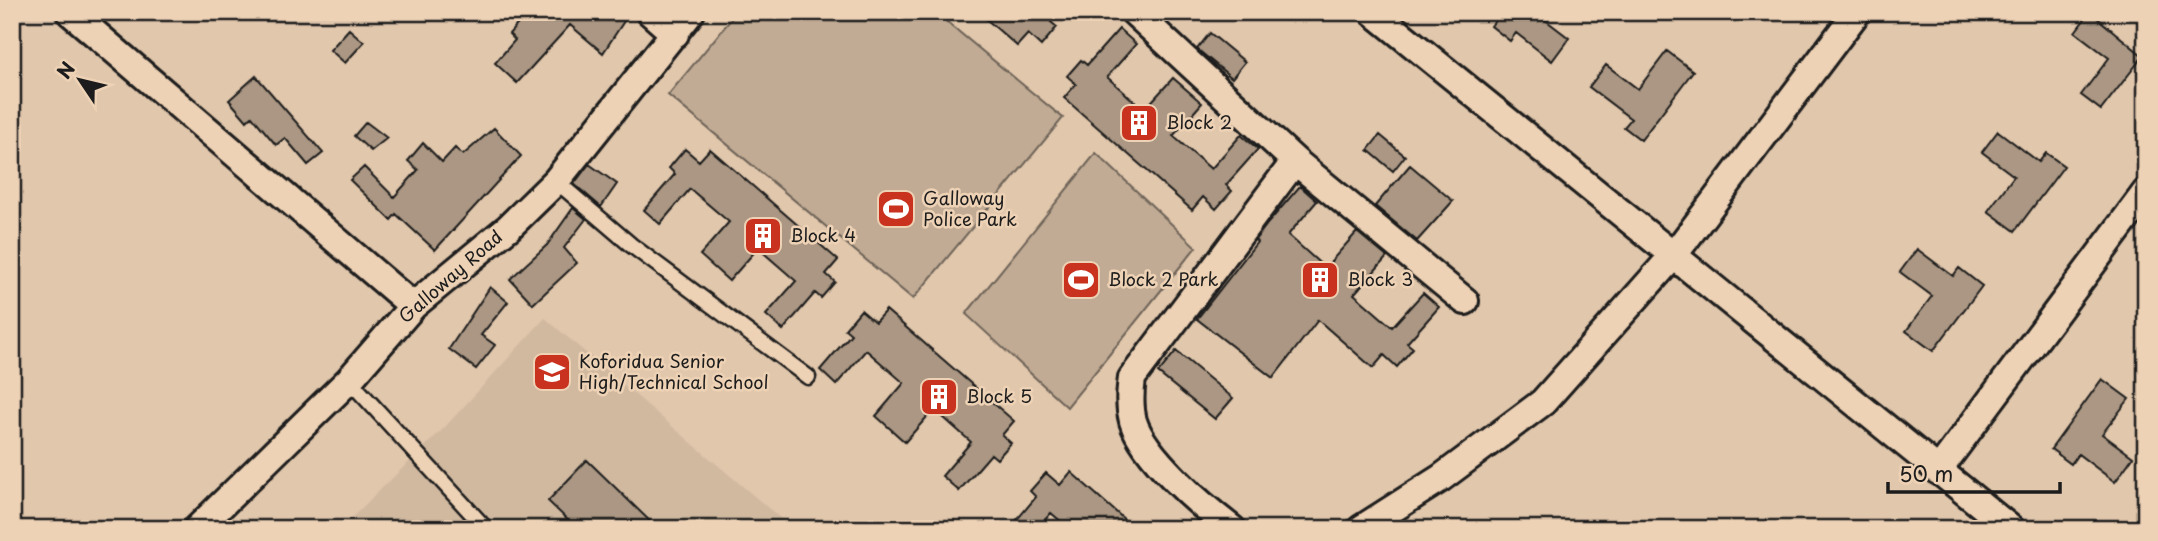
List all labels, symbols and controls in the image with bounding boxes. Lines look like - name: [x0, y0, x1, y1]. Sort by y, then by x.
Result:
- north arrow: [46, 46, 116, 116]
- text: N: [49, 55, 81, 84]
- building icon: Block 2: [1118, 102, 1160, 144]
- place label: Block 2: [1166, 108, 1232, 135]
- place label: Galloway Police Park: [923, 184, 1017, 232]
- sports icon: Galloway Police Park: [875, 188, 917, 230]
- building icon: Block 4: [742, 215, 784, 257]
- place label: Block 4: [790, 221, 856, 248]
- street label: Galloway Road: [392, 223, 508, 329]
- sports icon: Block 2 Park: [1060, 259, 1102, 301]
- building icon: Block 3: [1299, 259, 1341, 301]
- place label: Block 2 Park: [1108, 265, 1219, 292]
- place label: Block 3: [1347, 265, 1413, 292]
- place label: Koforidua Senior High/Technical School: [579, 347, 769, 395]
- school or university icon: Koforidua Senior High/Technical School: [531, 351, 573, 393]
- building icon: Block 5: [918, 376, 960, 418]
- place label: Block 5: [966, 382, 1032, 409]
- scale bar: [1888, 450, 2060, 494]
- text: 50 m: [1899, 457, 1953, 489]

